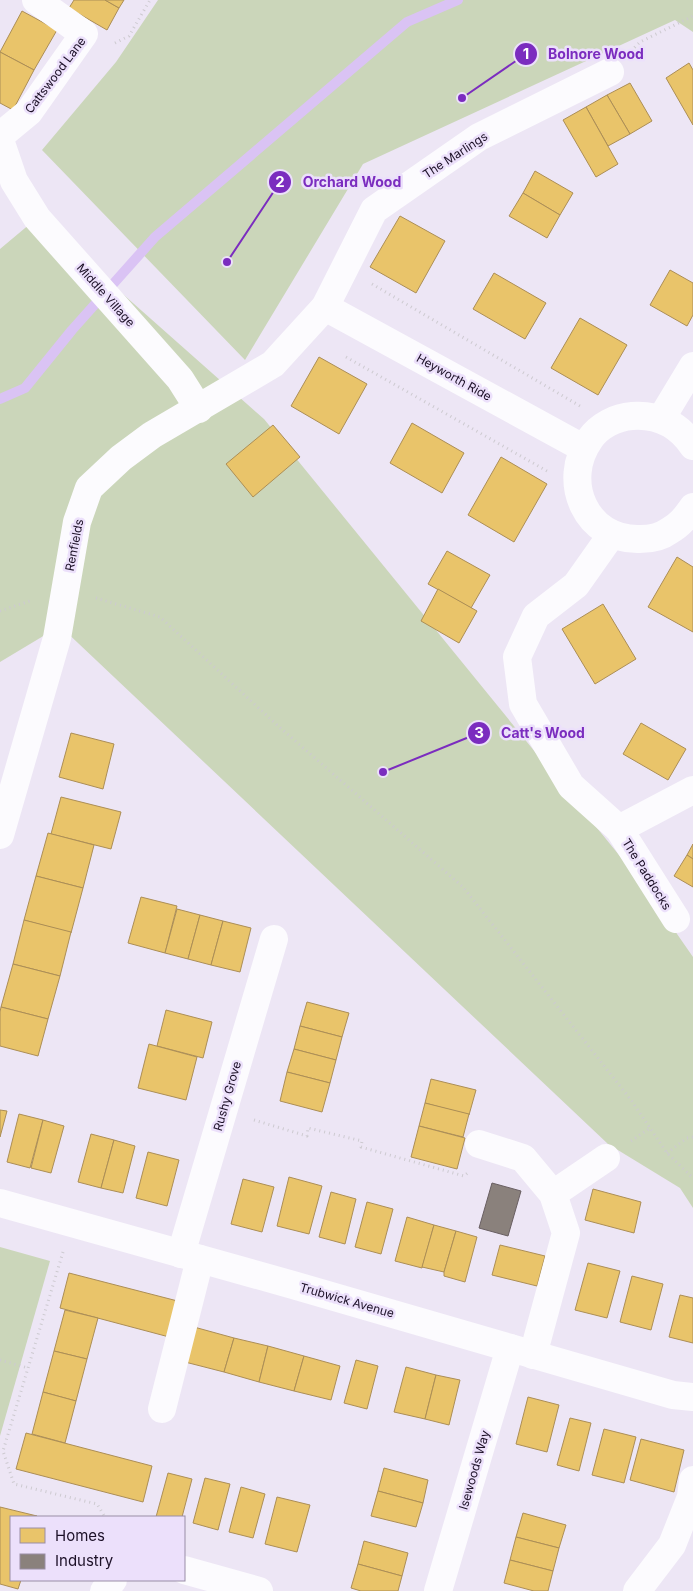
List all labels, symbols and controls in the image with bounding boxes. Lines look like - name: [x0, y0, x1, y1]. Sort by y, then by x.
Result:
- street label: Cattswood Lane: [21, 34, 89, 116]
- callout: Bolnore Wood: [513, 40, 654, 69]
- text: 1: [523, 44, 529, 63]
- text: Bolnore Wood: [548, 45, 644, 62]
- street label: The Marlings: [420, 129, 490, 181]
- callout: Orchard Wood: [268, 167, 411, 196]
- text: 2: [275, 172, 285, 191]
- text: Orchard Wood: [303, 173, 401, 190]
- street label: Middle Village: [74, 260, 138, 330]
- street label: Heyworth Ride: [414, 350, 494, 404]
- street label: Renfields: [62, 518, 86, 572]
- callout: Catt's Wood: [466, 718, 595, 747]
- text: 3: [474, 723, 484, 742]
- text: Catt's Wood: [501, 724, 585, 741]
- street label: The Paddocks: [619, 836, 675, 912]
- street label: Rushy Grove: [210, 1059, 244, 1133]
- street label: Trubwick Avenue: [298, 1279, 396, 1321]
- street label: Isewoods Way: [456, 1428, 493, 1511]
- legend: [10, 1516, 185, 1581]
- text: Homes: [55, 1526, 105, 1545]
- text: Industry: [55, 1551, 114, 1570]

